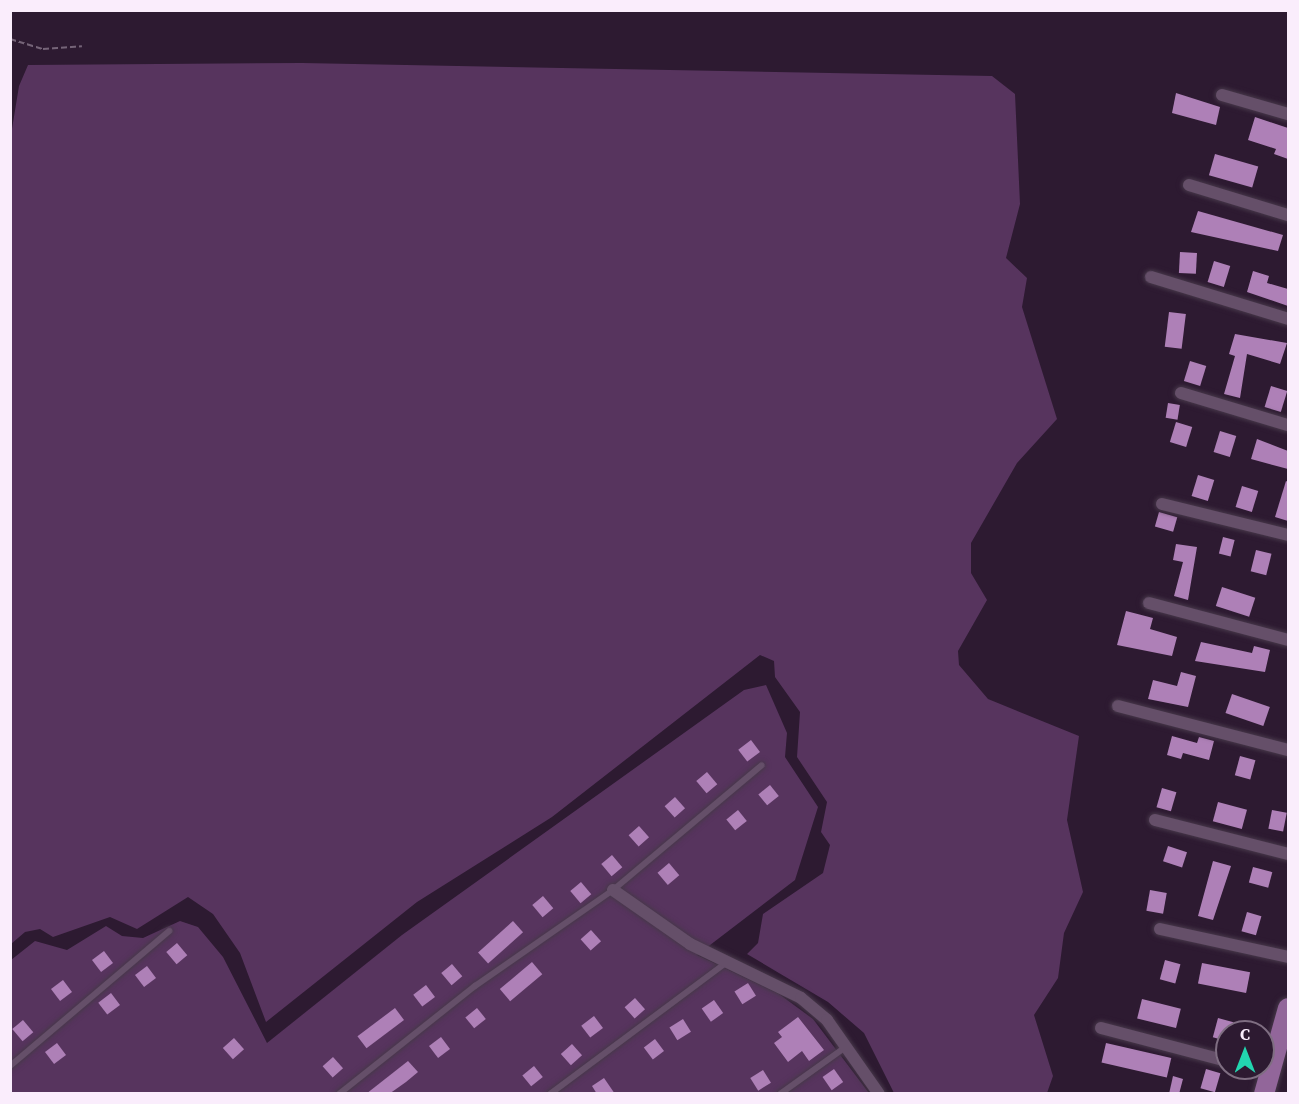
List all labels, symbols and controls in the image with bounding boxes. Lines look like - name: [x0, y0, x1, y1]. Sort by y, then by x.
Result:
- north arrow: [1215, 1020, 1275, 1080]
- text: С: [1240, 1023, 1250, 1045]

